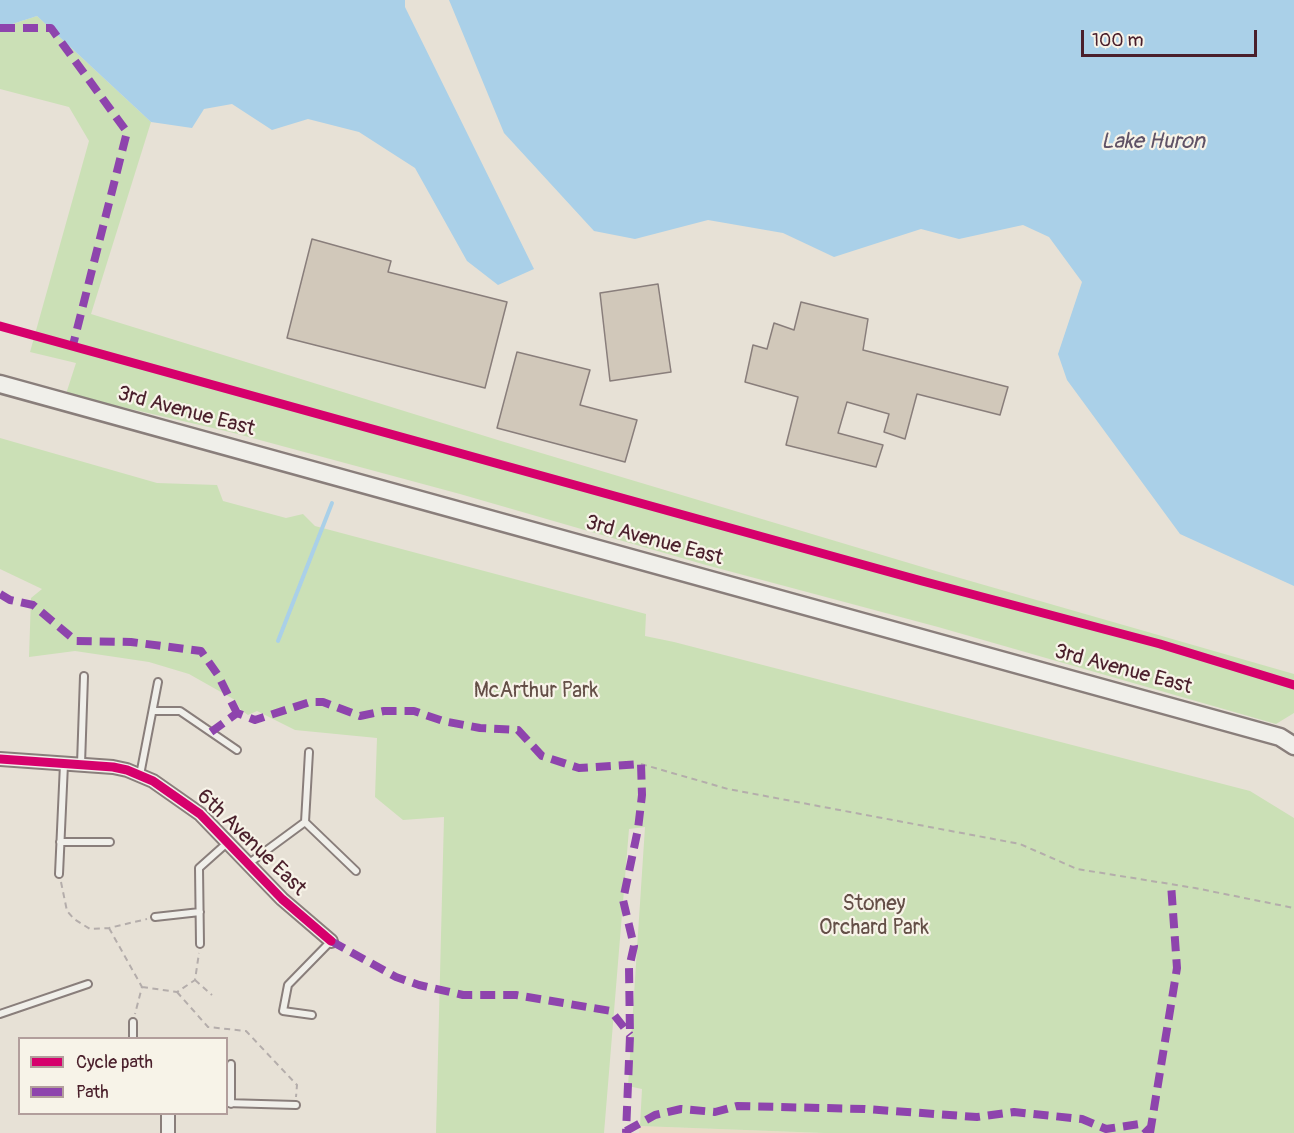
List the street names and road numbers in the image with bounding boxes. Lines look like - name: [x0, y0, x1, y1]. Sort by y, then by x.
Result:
- street label: 3rd Avenue East: [115, 382, 257, 442]
- street label: 3rd Avenue East: [583, 511, 725, 571]
- street label: 3rd Avenue East: [1052, 640, 1194, 700]
- street label: 6th Avenue East: [191, 784, 311, 902]

